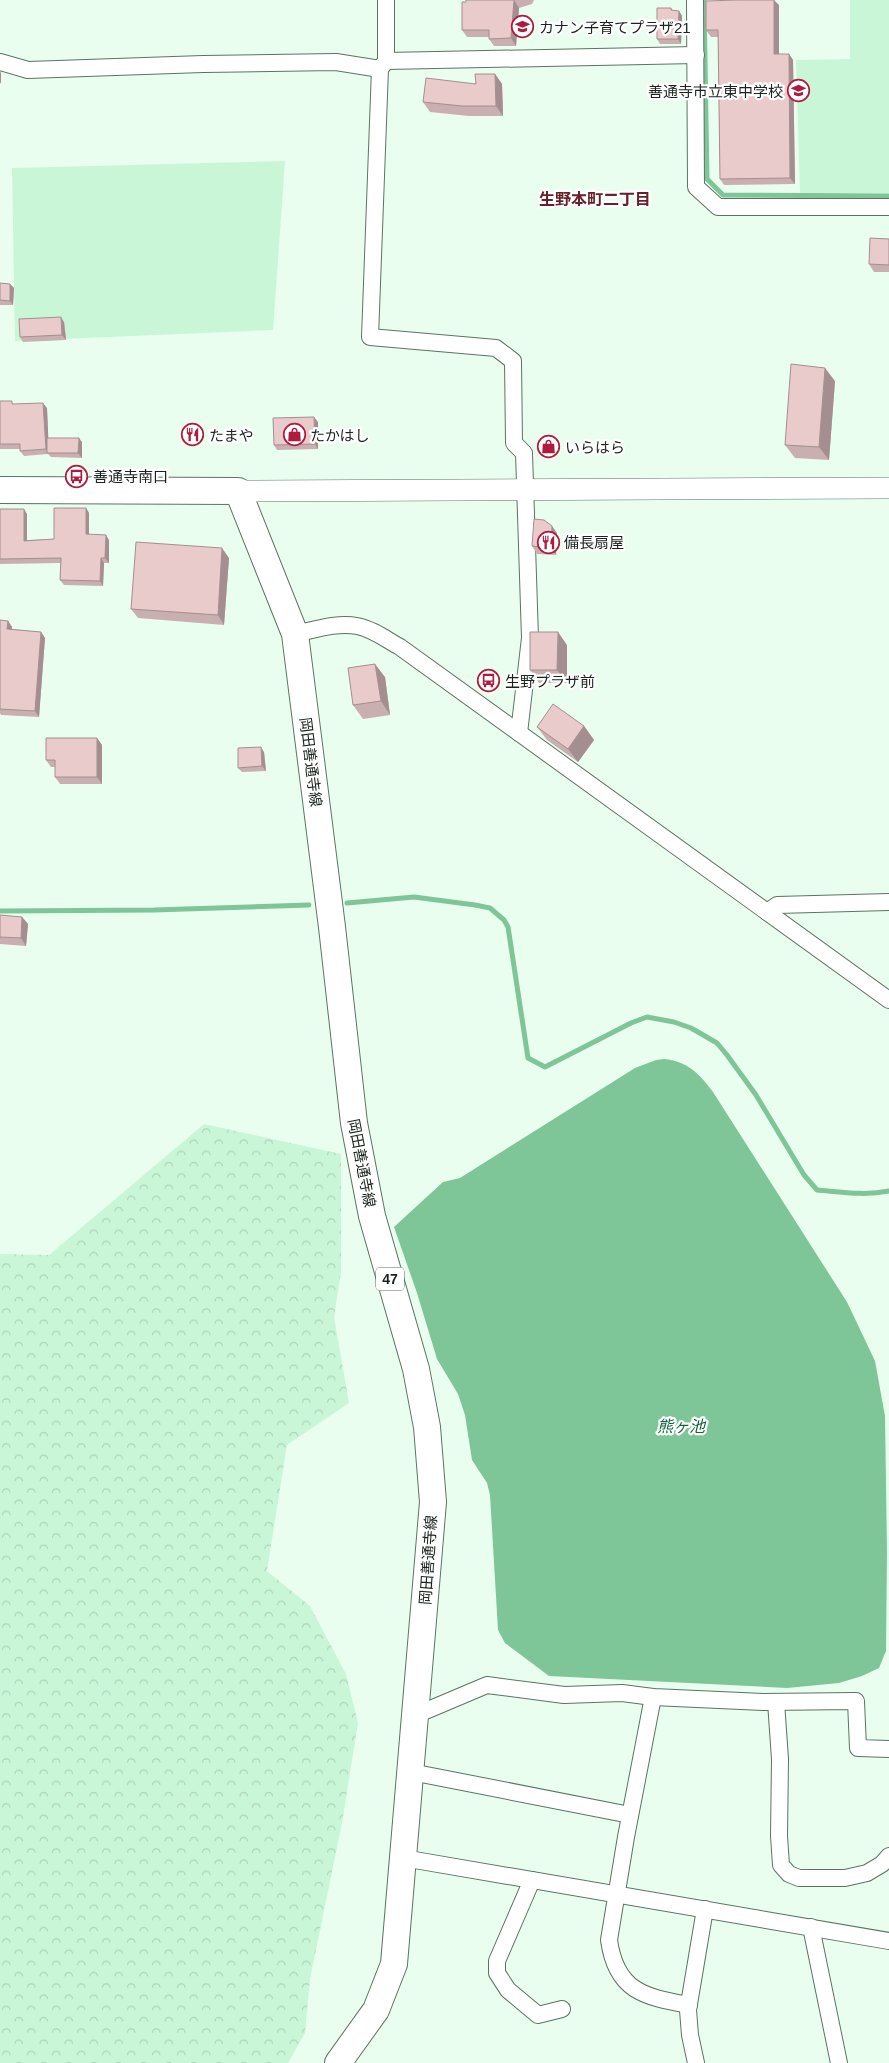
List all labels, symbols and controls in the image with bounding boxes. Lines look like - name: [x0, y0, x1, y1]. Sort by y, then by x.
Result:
- school or university icon: カナン子育てプラザ21: [511, 15, 535, 39]
- place label: カナン子育てプラザ21: [539, 19, 691, 36]
- school or university icon: 善通寺市立東中学校: [787, 79, 811, 103]
- place label: 善通寺市立東中学校: [648, 83, 783, 100]
- district label: 生野本町二丁目: [539, 191, 651, 208]
- restaurant icon: たまや: [181, 423, 205, 447]
- shop icon: たかはし: [282, 423, 306, 447]
- place label: たまや: [209, 427, 254, 444]
- place label: たかはし: [310, 427, 369, 444]
- shop icon: いらはら: [537, 435, 561, 459]
- place label: いらはら: [565, 439, 625, 456]
- bus stop icon: 善通寺南口: [65, 464, 89, 488]
- place label: 善通寺南口: [93, 468, 168, 485]
- restaurant icon: 備長扇屋: [536, 530, 560, 554]
- place label: 備長扇屋: [564, 534, 624, 551]
- bus stop icon: 生野プラザ前: [477, 669, 501, 693]
- place label: 生野プラザ前: [505, 673, 595, 690]
- street label: 岡田善通寺線: [297, 716, 325, 808]
- street label: 岡田善通寺線: [345, 1117, 379, 1209]
- road number: 47: [376, 1268, 404, 1290]
- water label: 熊ヶ池: [657, 1418, 707, 1435]
- street label: 岡田善通寺線: [416, 1515, 440, 1605]

